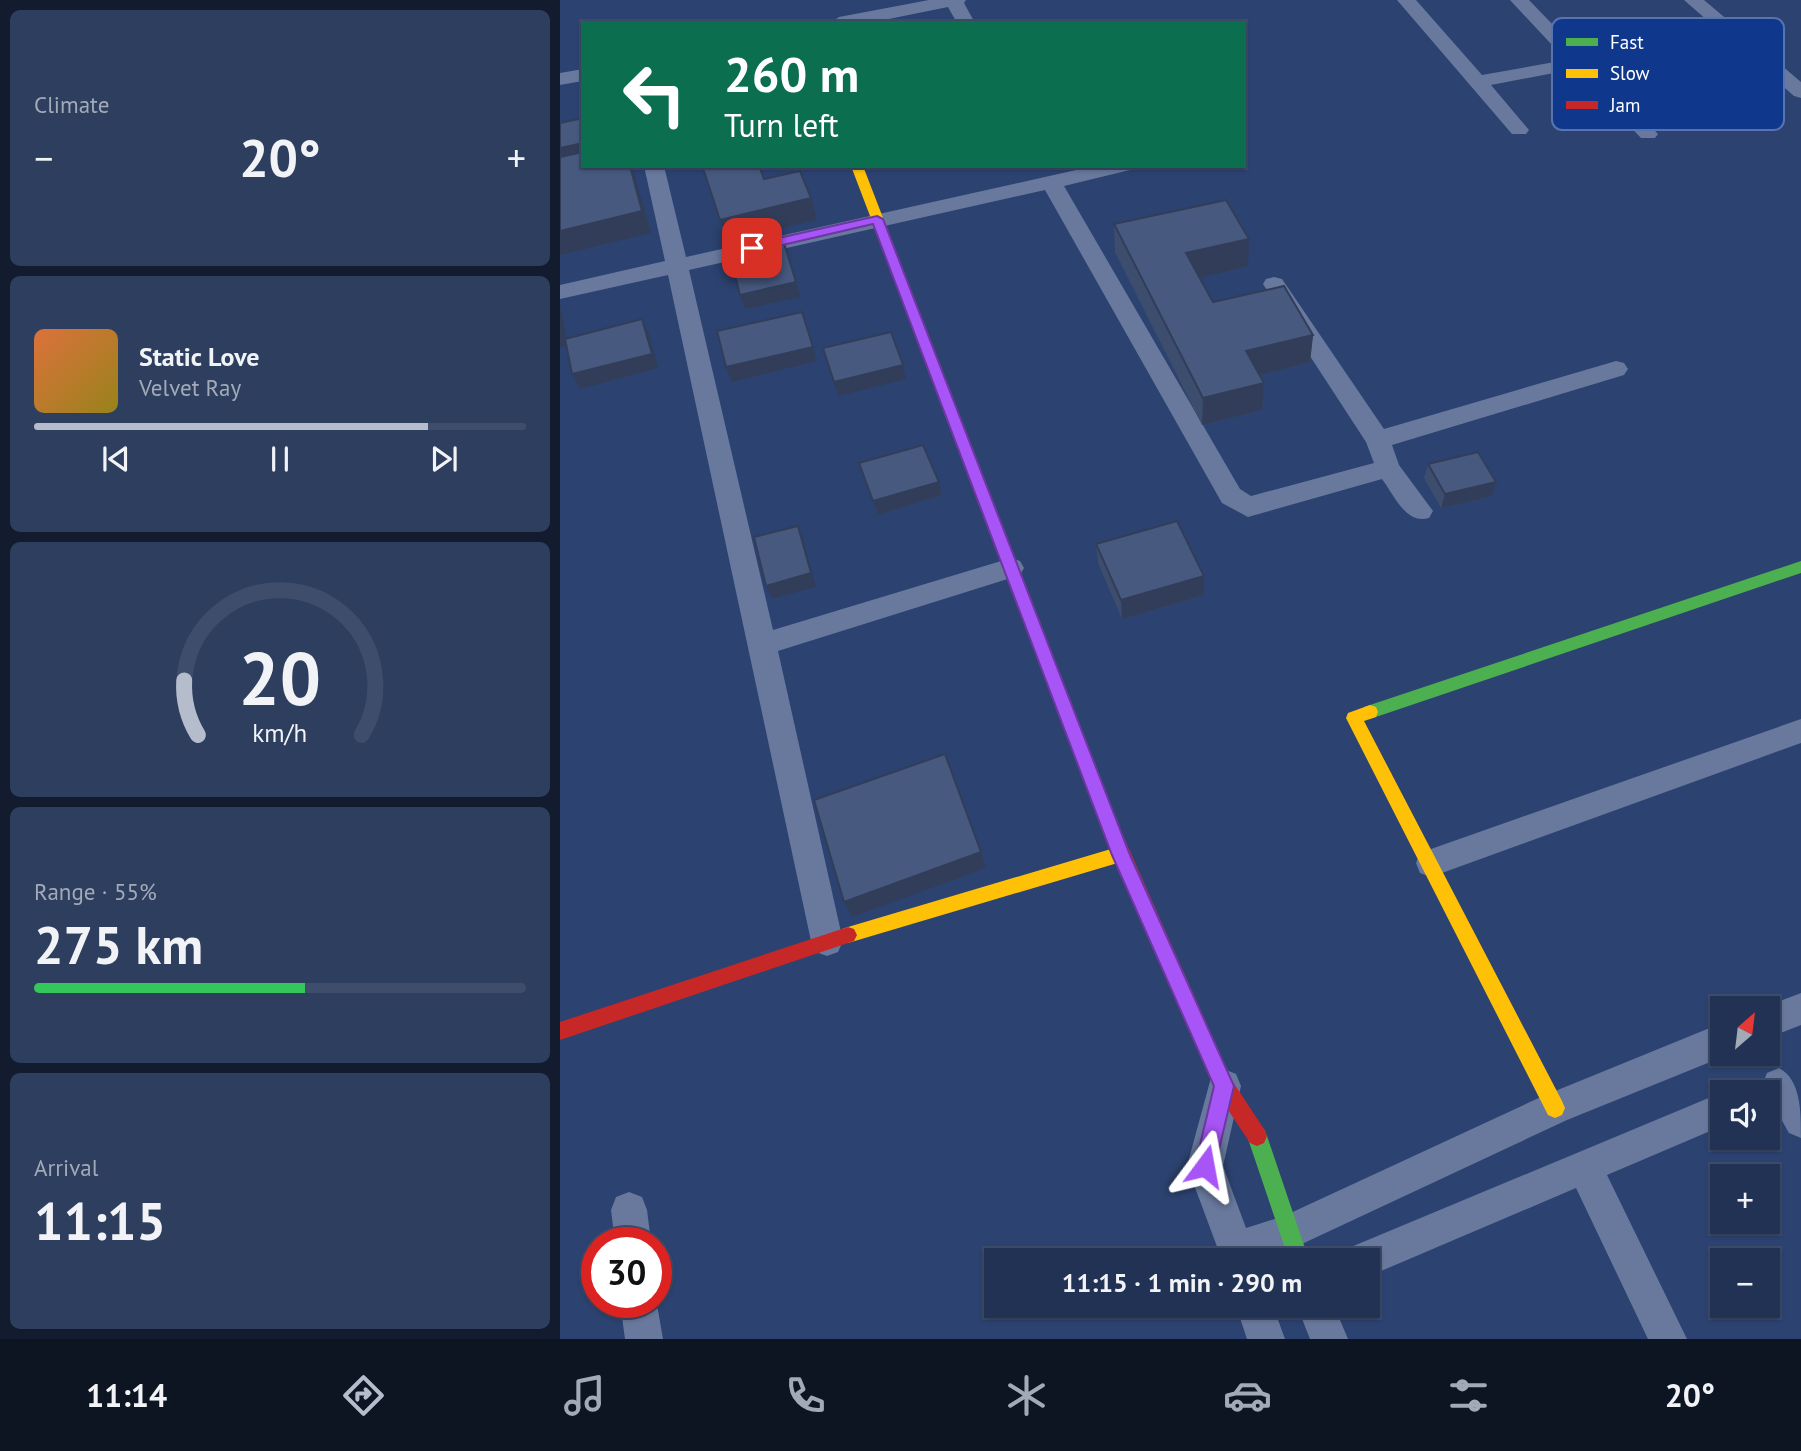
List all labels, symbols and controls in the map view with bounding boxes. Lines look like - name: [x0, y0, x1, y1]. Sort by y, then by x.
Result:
- legend: [1552, 18, 1784, 130]
- text: Fast: [1610, 30, 1644, 54]
- text: 260 m: [724, 42, 859, 106]
- icon: left: [609, 49, 700, 140]
- text: Slow: [1610, 61, 1650, 85]
- text: Climate: [34, 90, 109, 119]
- text: Jam: [1609, 93, 1640, 117]
- text: Turn left: [724, 104, 839, 146]
- text: 20°: [239, 124, 321, 191]
- text: −: [34, 133, 53, 182]
- text: +: [507, 133, 526, 182]
- pin: [722, 218, 782, 278]
- icon: arrive: [733, 229, 771, 267]
- text: Static Love: [139, 340, 260, 373]
- text: Velvet Ray: [139, 373, 241, 402]
- icon: previous: [97, 440, 135, 478]
- icon: pause: [261, 440, 299, 478]
- icon: next: [425, 440, 463, 478]
- text: 20: [239, 632, 321, 726]
- text: km/h: [253, 717, 307, 749]
- text: Range · 55%: [34, 877, 157, 906]
- text: 275 km: [34, 911, 203, 978]
- north arrow: [1710, 996, 1780, 1066]
- map controls: [1710, 996, 1780, 1318]
- button: sound: [1710, 1080, 1780, 1150]
- position arrow: [1168, 1129, 1242, 1203]
- text: Arrival: [34, 1153, 98, 1182]
- button: +: [1710, 1164, 1780, 1234]
- text: 11:15: [34, 1187, 166, 1254]
- speed limit sign: 30: [581, 1227, 672, 1318]
- button: −: [1710, 1248, 1780, 1318]
- text: 11:15 · 1 min · 290 m: [1062, 1266, 1302, 1299]
- icon: directions: [339, 1371, 388, 1420]
- icon: music: [560, 1371, 609, 1420]
- icon: phone: [781, 1371, 830, 1420]
- icon: climate: [1002, 1371, 1051, 1420]
- icon: car: [1223, 1371, 1272, 1420]
- icon: filters: [1444, 1371, 1493, 1420]
- text: 11:14: [86, 1374, 167, 1416]
- text: 20°: [1665, 1374, 1715, 1416]

